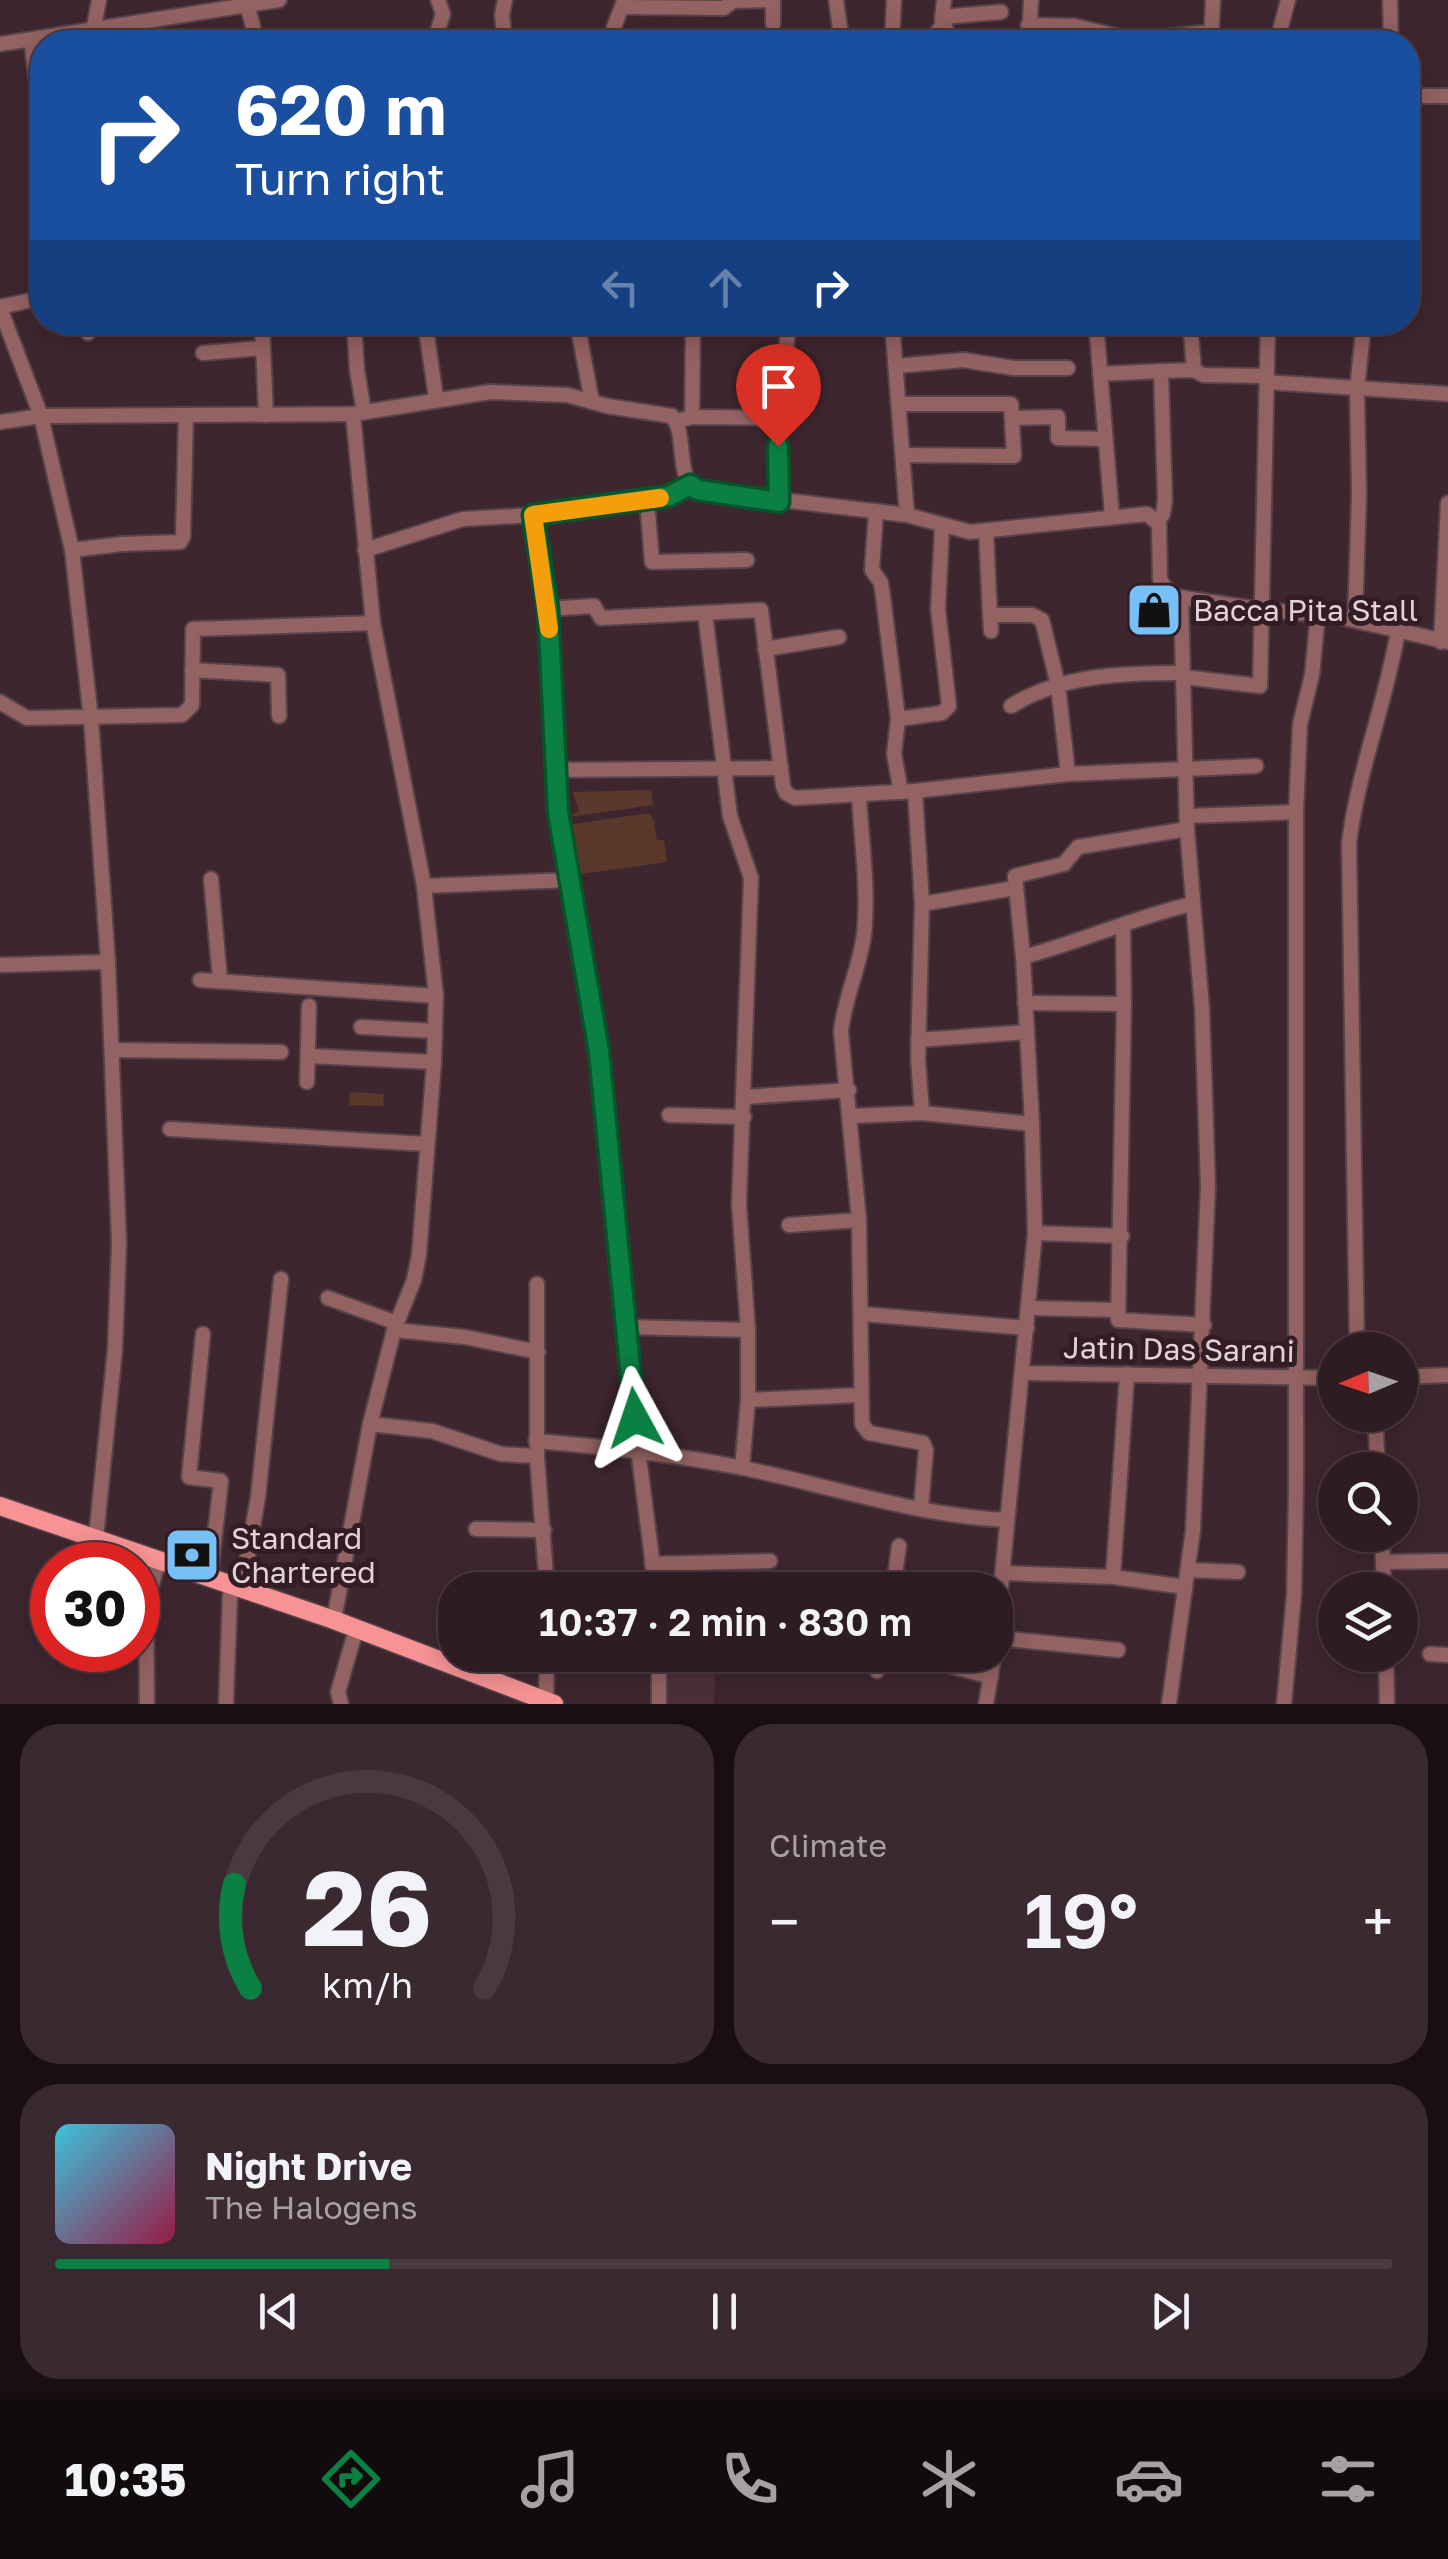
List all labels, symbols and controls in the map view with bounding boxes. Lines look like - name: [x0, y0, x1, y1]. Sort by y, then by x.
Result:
- text: 620 m: [235, 66, 446, 150]
- icon: right: [70, 70, 200, 200]
- text: Turn right: [235, 151, 445, 205]
- icon: left: [593, 260, 648, 315]
- icon: ahead: [698, 260, 753, 315]
- icon: right: [803, 260, 858, 315]
- pin: [736, 344, 821, 447]
- icon: arrive: [751, 359, 806, 414]
- shop icon: Bacca Pita Stall: [1124, 580, 1184, 640]
- place label: Bacca Pita Stall: [1193, 592, 1418, 628]
- street label: Jatin Das Sarani: [1063, 1329, 1295, 1369]
- north arrow: [1318, 1332, 1418, 1432]
- map controls: [1318, 1332, 1418, 1672]
- position arrow: [583, 1366, 687, 1470]
- button: search: [1318, 1452, 1418, 1552]
- place label: Standard Chartered: [231, 1520, 376, 1590]
- bank icon: Standard Chartered: [162, 1525, 222, 1585]
- speed limit sign: 30: [30, 1542, 160, 1672]
- button: layers: [1318, 1572, 1418, 1672]
- text: 10:37 · 2 min · 830 m: [539, 1599, 912, 1644]
- text: Climate: [769, 1826, 887, 1864]
- text: 26: [302, 1844, 432, 1969]
- text: 19°: [1024, 1874, 1138, 1965]
- text: −: [769, 1888, 799, 1954]
- text: +: [1363, 1888, 1393, 1954]
- text: km/h: [322, 1963, 412, 2006]
- text: Night Drive: [205, 2143, 412, 2188]
- text: The Halogens: [205, 2188, 417, 2226]
- icon: previous: [251, 2284, 306, 2339]
- icon: pause: [697, 2284, 752, 2339]
- icon: next: [1143, 2284, 1198, 2339]
- icon: directions: [316, 2444, 386, 2514]
- icon: music: [515, 2444, 585, 2514]
- icon: phone: [715, 2444, 785, 2514]
- icon: climate: [914, 2444, 984, 2514]
- icon: car: [1114, 2444, 1184, 2514]
- icon: filters: [1313, 2444, 1383, 2514]
- text: 10:35: [65, 2452, 186, 2506]

